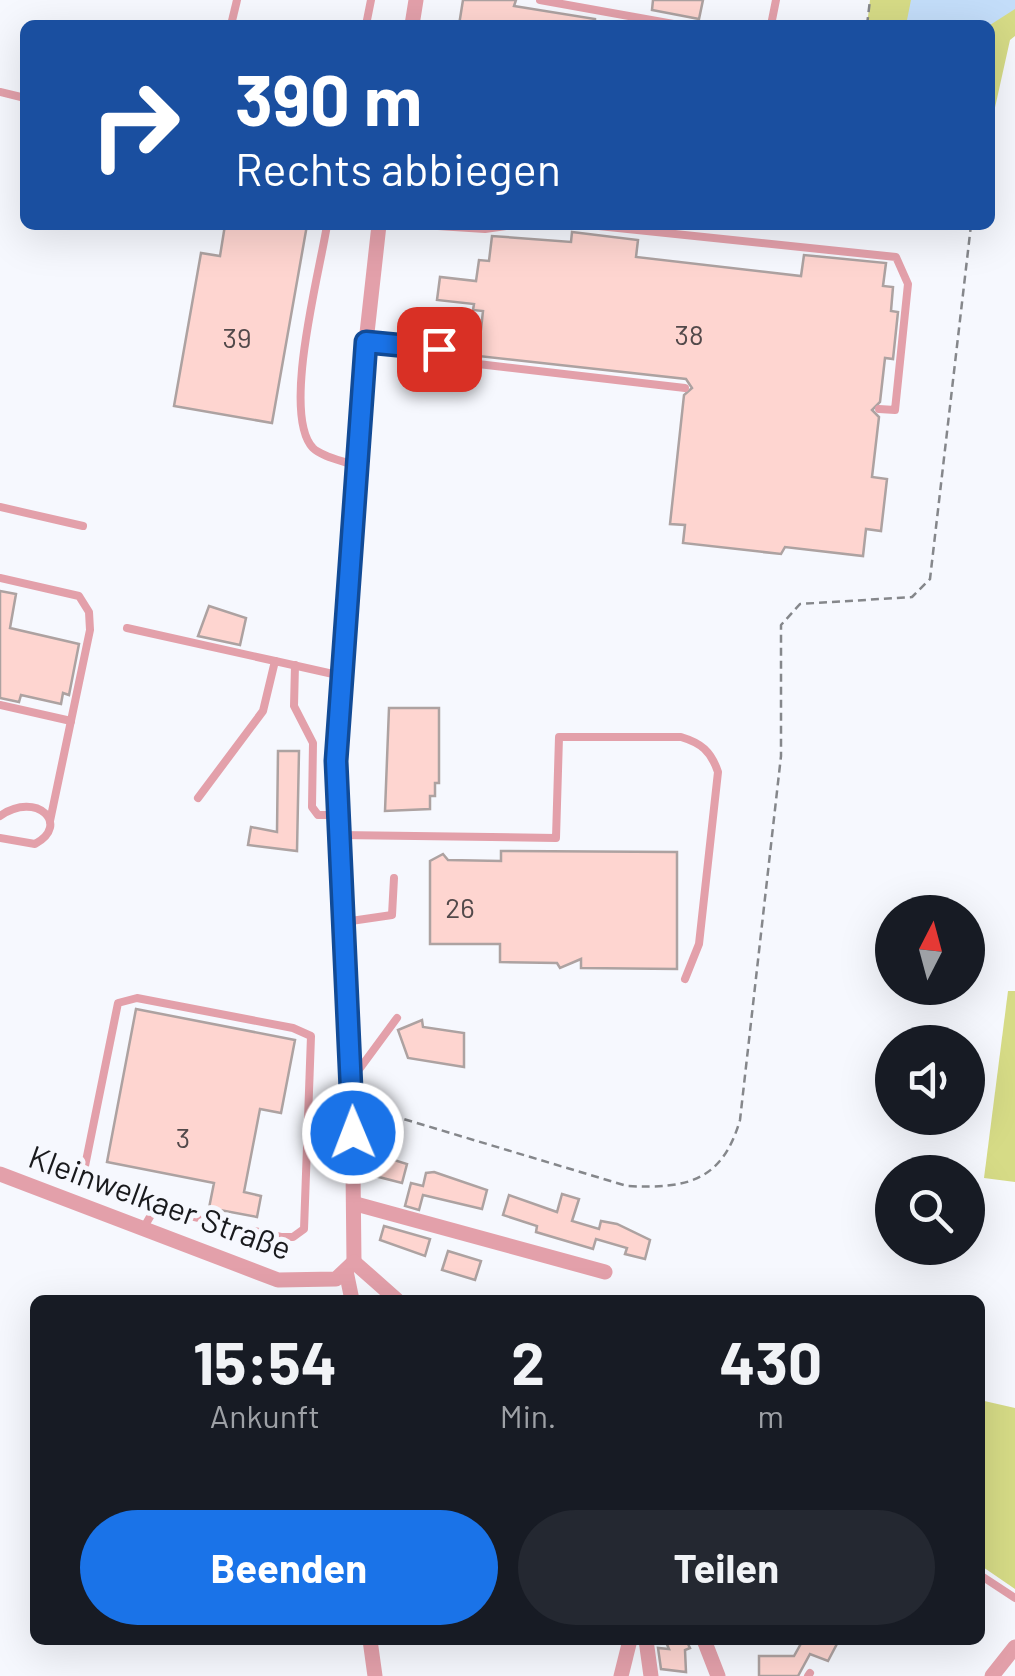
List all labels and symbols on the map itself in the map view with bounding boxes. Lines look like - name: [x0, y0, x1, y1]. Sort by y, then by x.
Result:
- pin: [397, 307, 482, 392]
- house number: 38: [674, 317, 704, 351]
- house number: 39: [222, 320, 252, 354]
- house number: 26: [445, 890, 475, 924]
- north arrow: [875, 895, 985, 1005]
- position arrow: [301, 1081, 405, 1185]
- house number: 3: [176, 1120, 190, 1154]
- street label: Kleinwelkaer Straße: [24, 1136, 297, 1266]

